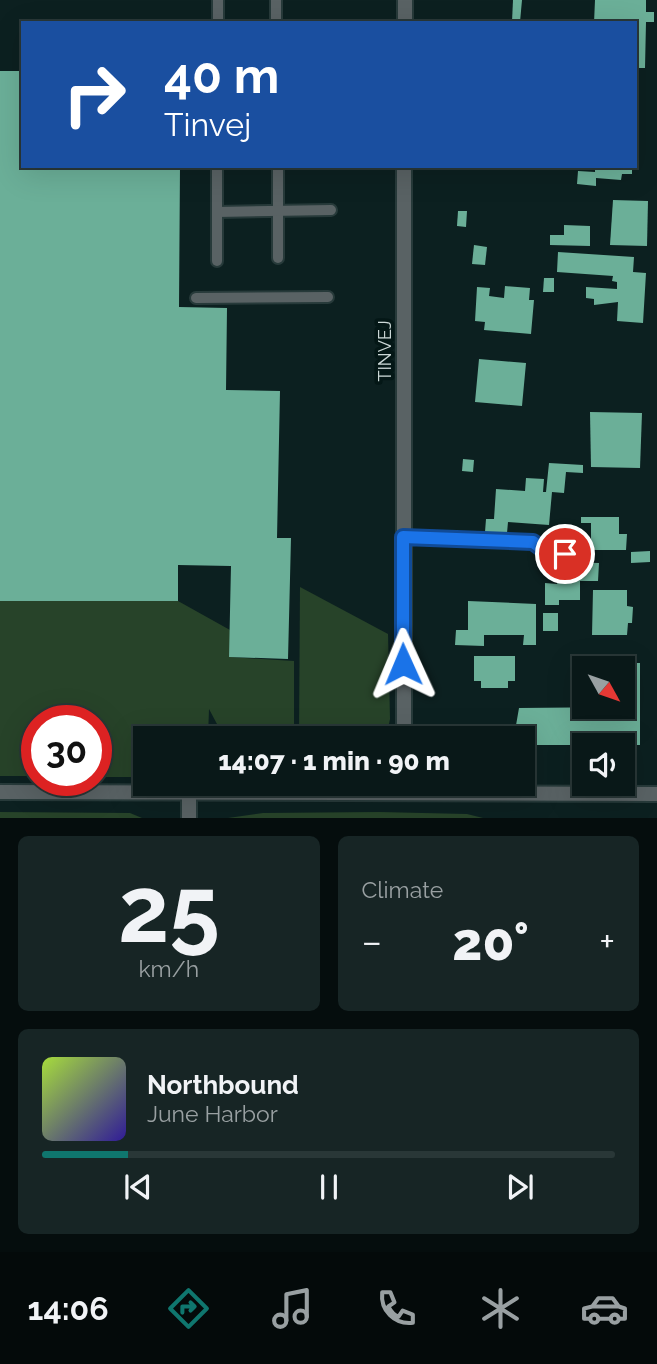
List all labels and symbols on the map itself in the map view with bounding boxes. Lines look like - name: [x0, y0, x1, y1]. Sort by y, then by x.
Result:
- street label: TINVEJ: [374, 320, 395, 382]
- pin: [535, 524, 595, 584]
- position arrow: [366, 627, 440, 701]
- north arrow: [572, 656, 635, 719]
- speed limit sign: 30: [21, 705, 112, 796]

